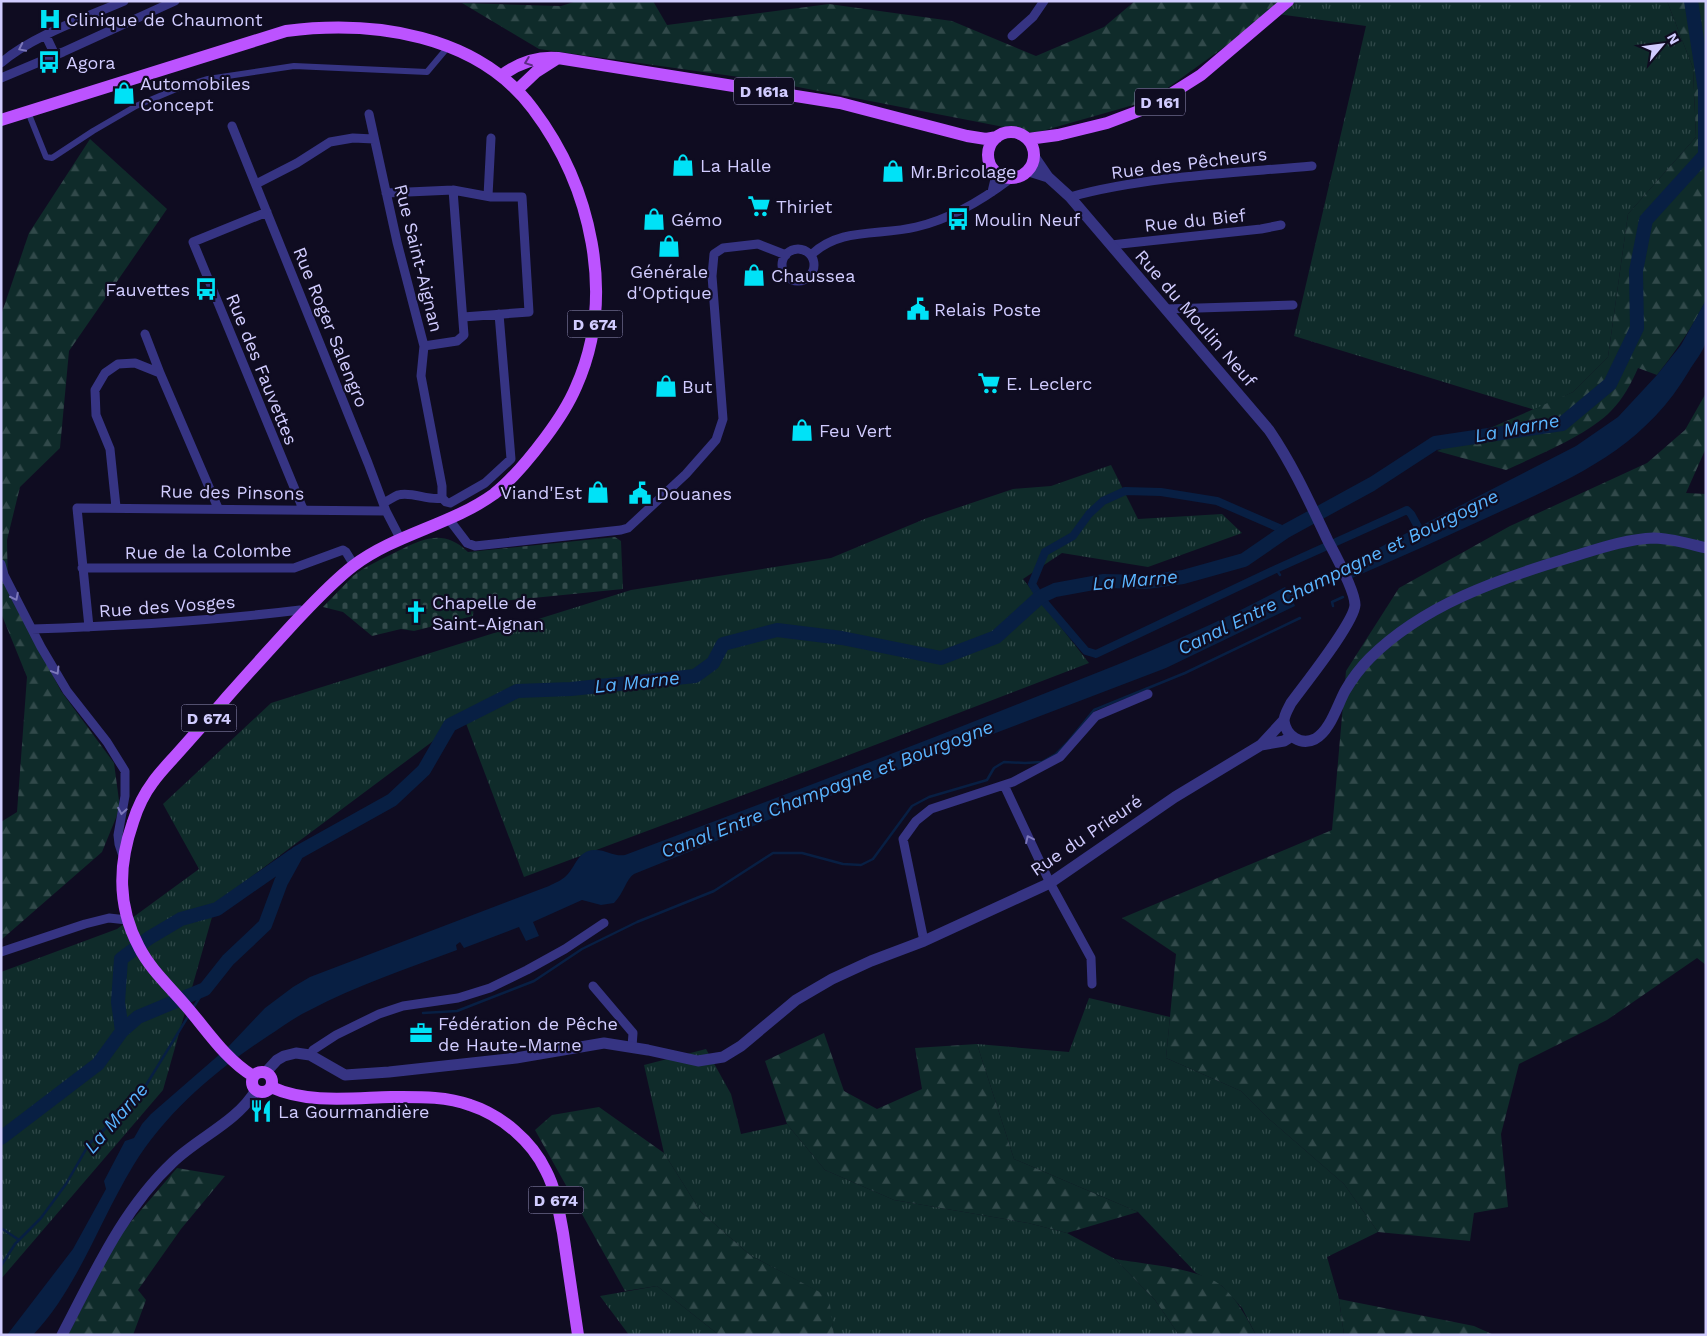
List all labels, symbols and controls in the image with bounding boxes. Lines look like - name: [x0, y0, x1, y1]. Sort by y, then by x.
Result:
- hospital icon: Clinique de Chaumont: [37, 6, 63, 32]
- place label: Clinique de Chaumont: [66, 9, 263, 30]
- north arrow: [1637, 20, 1687, 70]
- text: N: [1664, 30, 1683, 47]
- one-way arrow: [18, 41, 27, 52]
- bus stop icon: Agora: [36, 49, 62, 75]
- place label: Agora: [66, 52, 116, 73]
- one-way arrow: [524, 55, 533, 66]
- place label: Automobiles Concept: [140, 73, 251, 115]
- road number: D 161a: [734, 78, 794, 104]
- shop icon: Automobiles Concept: [111, 80, 137, 106]
- road number: D 161: [1135, 88, 1185, 115]
- street label: Rue des Pêcheurs: [1110, 143, 1268, 183]
- shop icon: La Halle: [670, 152, 696, 178]
- place label: La Halle: [700, 155, 771, 176]
- shop icon: Mr.Bricolage: [880, 158, 906, 184]
- place label: Mr.Bricolage: [910, 161, 1016, 182]
- street label: Rue Saint-Aignan: [390, 182, 448, 334]
- supermarket icon: Thiriet: [746, 193, 772, 219]
- place label: Thiriet: [776, 196, 833, 217]
- street label: Rue du Bief: [1143, 204, 1247, 236]
- shop icon: Gémo: [641, 206, 667, 232]
- bus stop icon: Moulin Neuf: [945, 206, 971, 232]
- place label: Gémo: [671, 209, 722, 230]
- place label: Moulin Neuf: [974, 209, 1080, 230]
- shop icon: Générale d'Optique: [656, 233, 682, 259]
- street label: Rue Roger Salengro: [289, 244, 373, 410]
- street label: Rue du Moulin Neuf: [1131, 245, 1261, 391]
- place label: Générale d'Optique: [626, 261, 712, 303]
- shop icon: Chaussea: [741, 262, 767, 288]
- place label: Chaussea: [771, 265, 855, 286]
- bus stop icon: Fauvettes: [193, 276, 219, 302]
- place label: Fauvettes: [105, 279, 190, 300]
- street label: Rue des Fauvettes: [222, 290, 302, 448]
- public building icon: Relais Poste: [905, 296, 931, 322]
- place label: Relais Poste: [934, 299, 1041, 320]
- road number: D 674: [568, 310, 622, 338]
- supermarket icon: E. Leclerc: [976, 370, 1002, 396]
- shop icon: But: [653, 373, 679, 399]
- place label: E. Leclerc: [1006, 373, 1092, 394]
- place label: But: [682, 376, 713, 397]
- water label: La Marne: [1473, 409, 1561, 447]
- shop icon: Feu Vert: [789, 417, 815, 443]
- place label: Feu Vert: [819, 420, 892, 441]
- shop icon: Viand'Est: [585, 479, 611, 505]
- street label: Rue des Pinsons: [160, 480, 304, 504]
- public building icon: Douanes: [627, 480, 653, 506]
- place label: Viand'Est: [500, 482, 582, 503]
- place label: Douanes: [656, 483, 732, 504]
- water label: Canal Entre Champagne et Bourgogne: [1174, 484, 1502, 660]
- street label: Rue de la Colombe: [124, 539, 292, 563]
- water label: La Marne: [1091, 565, 1179, 595]
- one-way arrow: [9, 591, 19, 600]
- street label: Rue des Vosges: [98, 591, 236, 621]
- place label: Chapelle de Saint-Aignan: [432, 592, 544, 634]
- church icon: Chapelle de Saint-Aignan: [403, 599, 429, 625]
- one-way arrow: [49, 666, 59, 675]
- water label: La Marne: [593, 666, 681, 698]
- road number: D 674: [182, 704, 236, 731]
- water label: Canal Entre Champagne et Bourgogne: [658, 715, 996, 863]
- street label: Rue du Prieuré: [1026, 790, 1146, 880]
- one-way arrow: [118, 807, 128, 816]
- one-way arrow: [1025, 835, 1035, 844]
- place label: Fédération de Pêche de Haute-Marne: [438, 1013, 618, 1055]
- office icon: Fédération de Pêche de Haute-Marne: [408, 1020, 434, 1046]
- water label: La Marne: [79, 1078, 153, 1158]
- restaurant icon: La Gourmandière: [248, 1098, 274, 1124]
- place label: La Gourmandière: [278, 1101, 429, 1122]
- road number: D 674: [528, 1186, 584, 1214]

